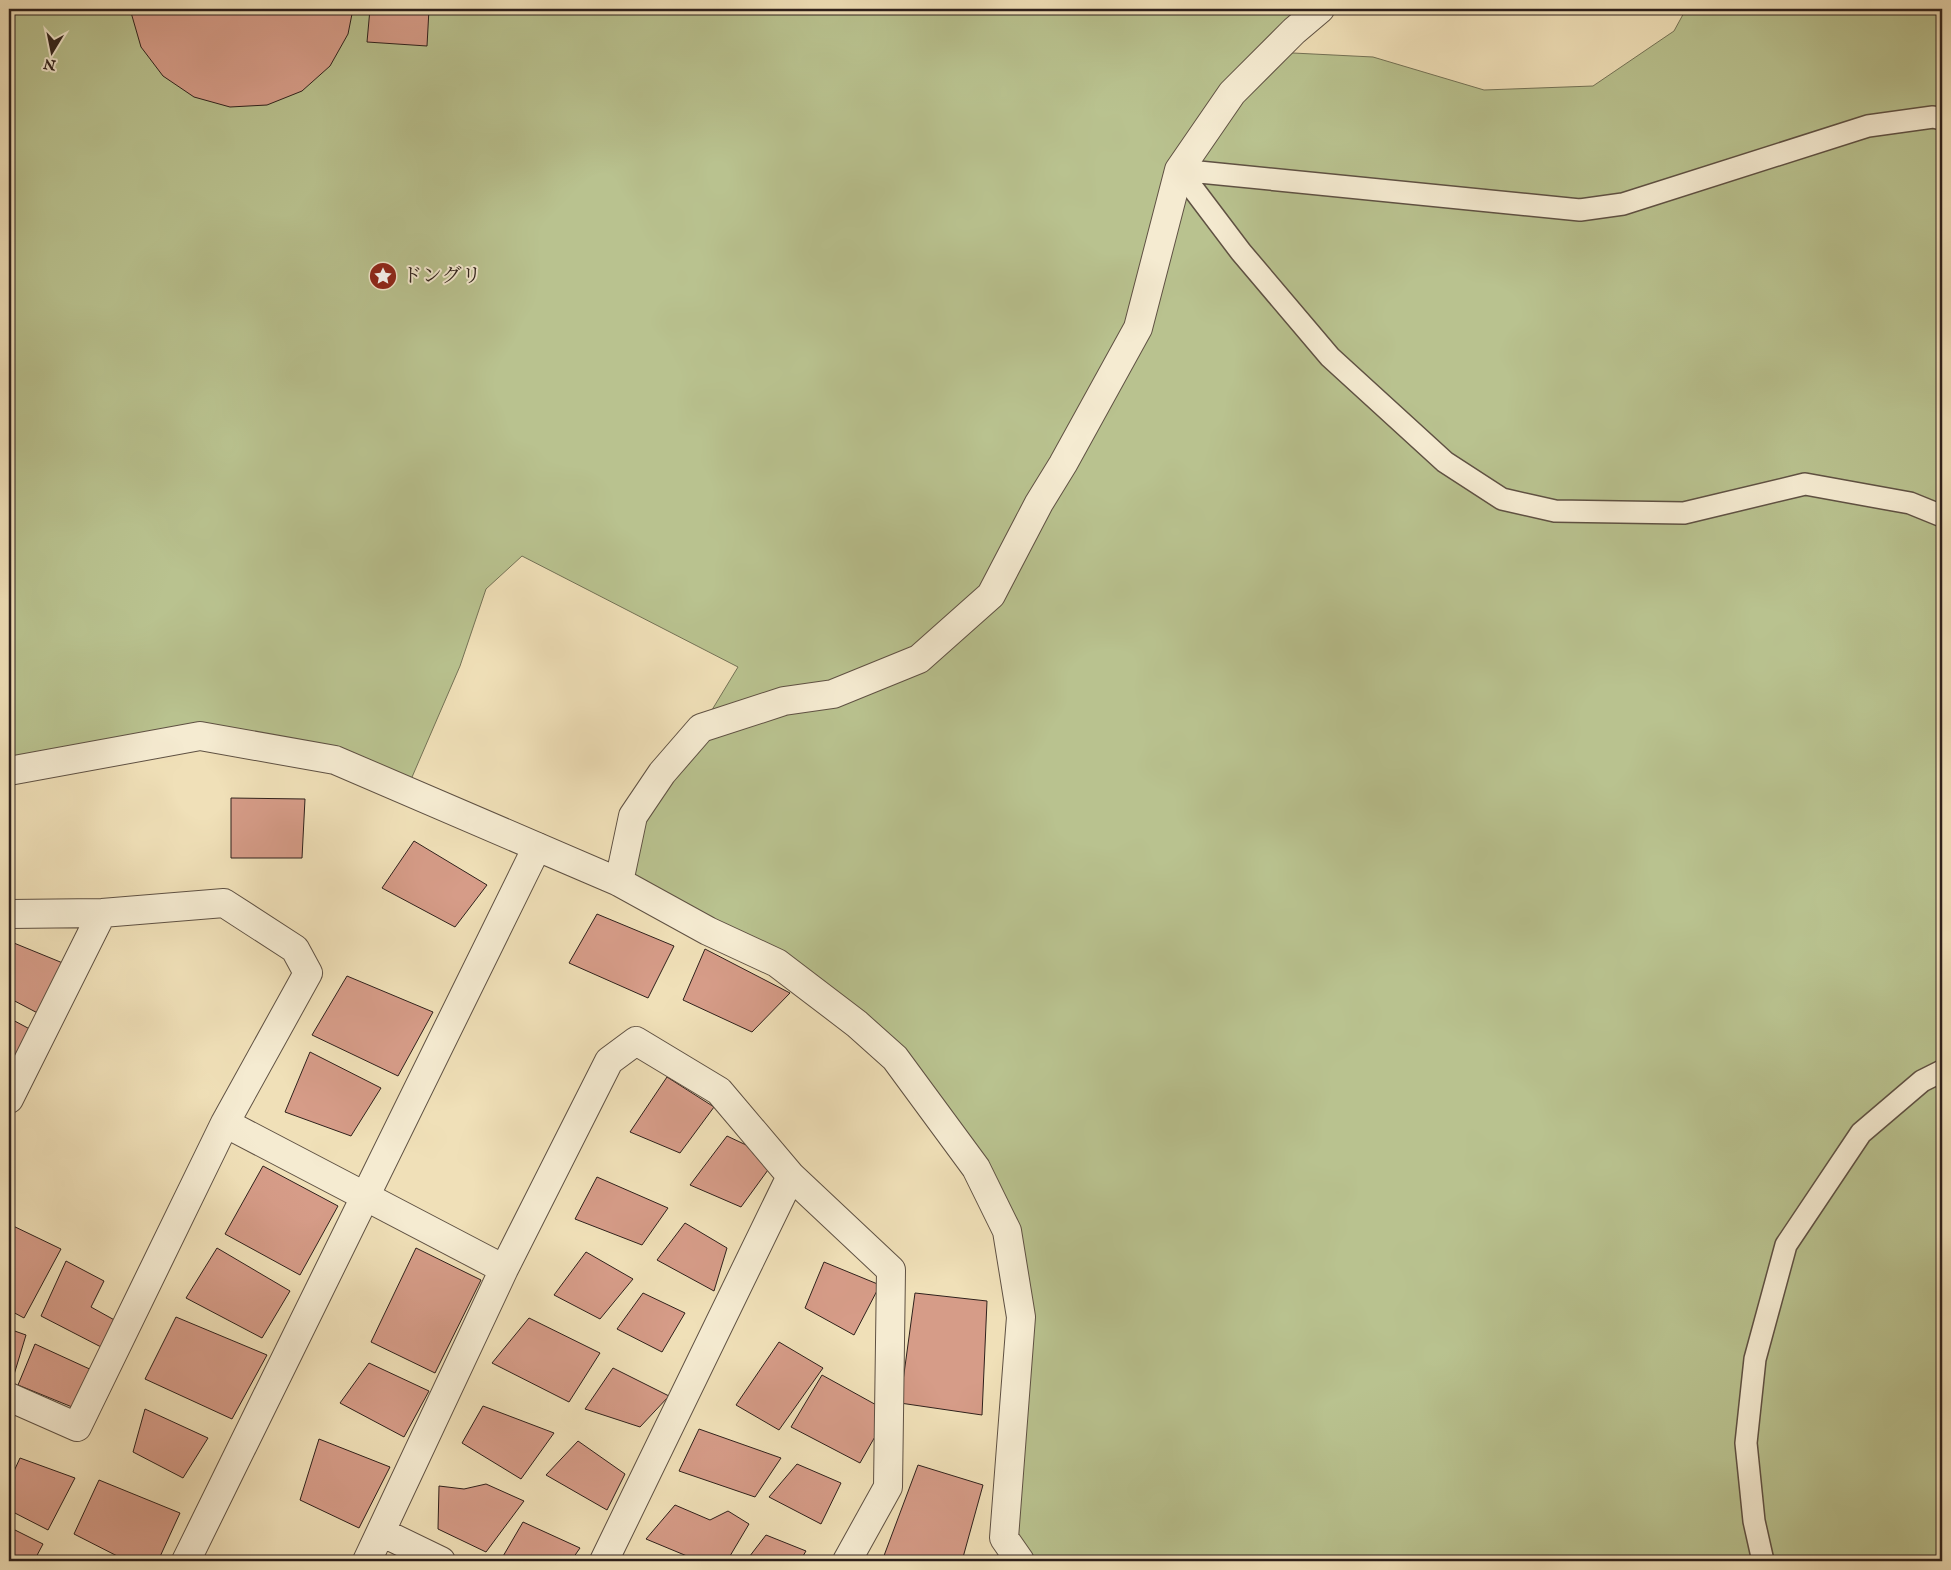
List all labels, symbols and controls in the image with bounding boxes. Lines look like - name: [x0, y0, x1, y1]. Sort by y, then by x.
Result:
- north arrow: [28, 28, 78, 78]
- text: N: [42, 54, 58, 74]
- place icon: ドングリ: [368, 261, 398, 291]
- place label: ドングリ: [402, 264, 482, 289]

